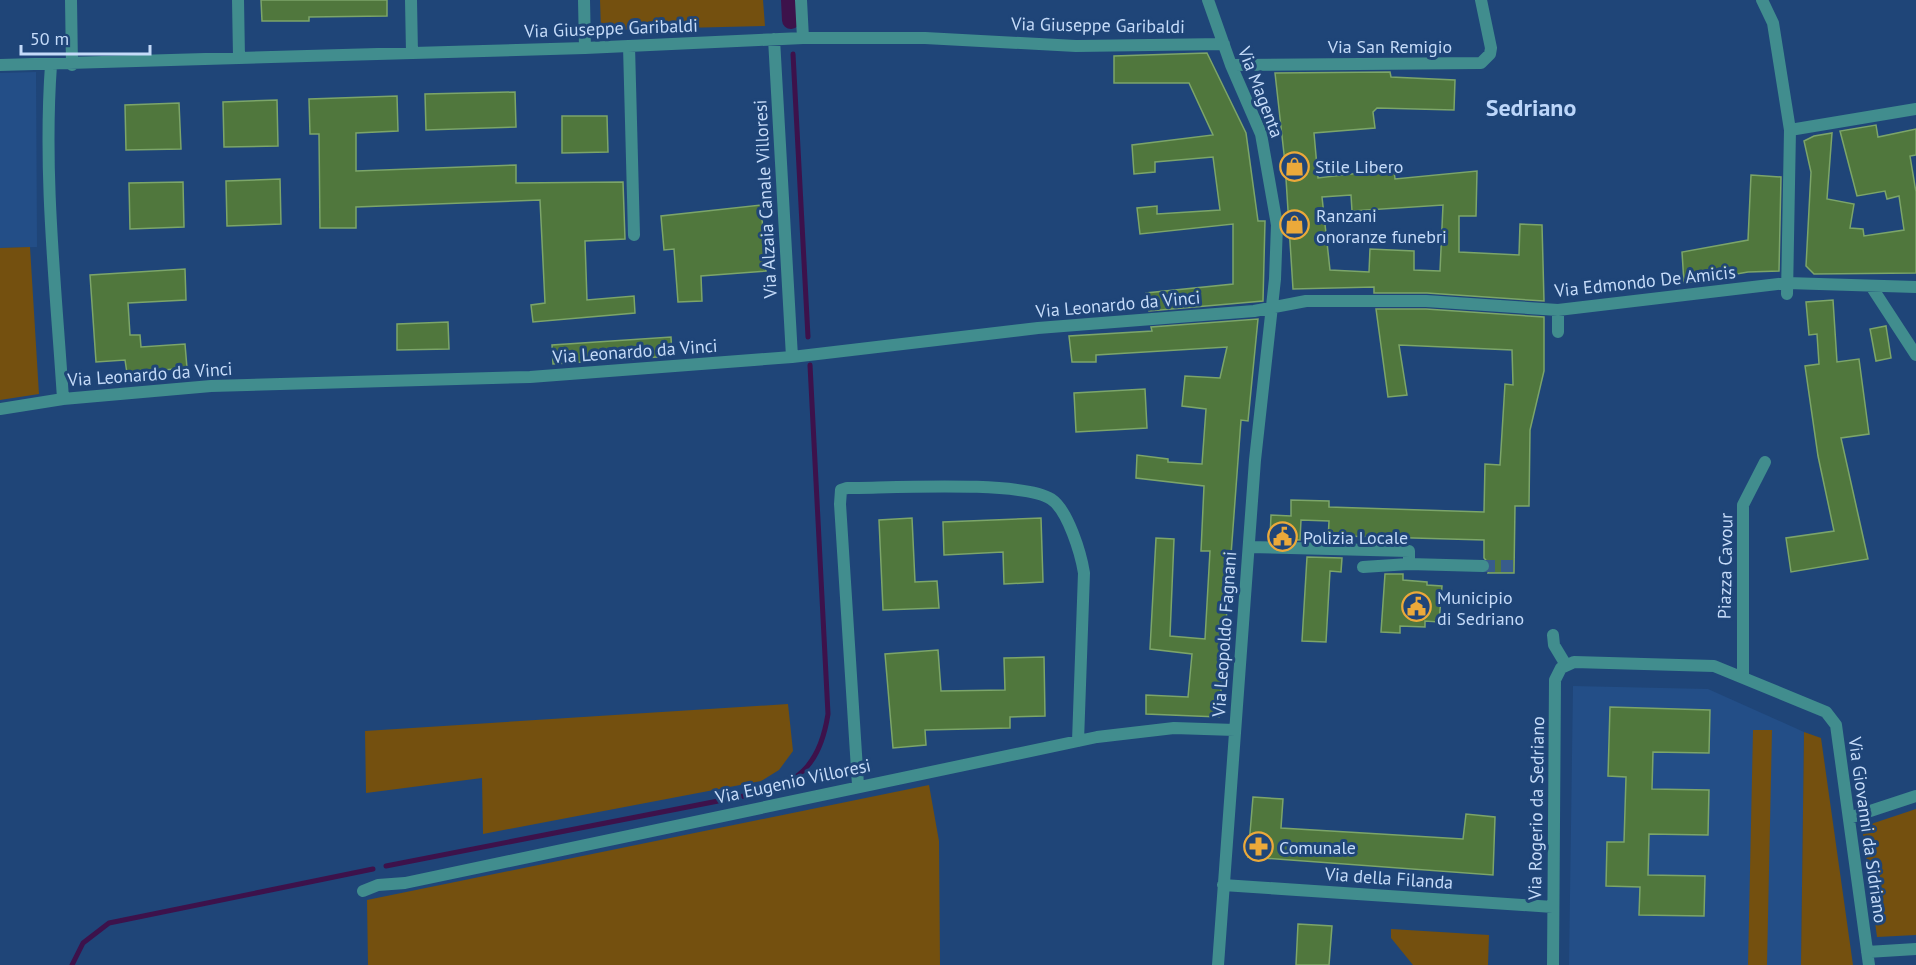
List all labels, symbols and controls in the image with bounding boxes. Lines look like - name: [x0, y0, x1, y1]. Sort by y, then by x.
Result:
- street label: Via Giuseppe Garibaldi: [1010, 12, 1185, 38]
- street label: Via Giuseppe Garibaldi: [523, 13, 698, 43]
- scale bar: [21, 18, 150, 56]
- text: 50 m: [30, 27, 69, 50]
- street label: Via San Remigio: [1327, 35, 1452, 58]
- street label: Via Magenta: [1233, 42, 1289, 141]
- district label: Sedriano: [1486, 92, 1576, 123]
- street label: Via Alzaia Canale Villoresi: [748, 99, 782, 300]
- shop icon: Stile Libero: [1278, 150, 1310, 182]
- place label: Stile Libero: [1315, 155, 1403, 178]
- place label: Ranzani onoranze funebri: [1316, 204, 1447, 248]
- shop icon: Ranzani onoranze funebri: [1279, 209, 1311, 241]
- street label: Via Edmondo De Amicis: [1552, 260, 1737, 302]
- street label: Via Leonardo da Vinci: [1034, 285, 1201, 323]
- street label: Via Leonardo da Vinci: [551, 334, 718, 368]
- street label: Via Leonardo da Vinci: [66, 357, 233, 391]
- street label: Piazza Cavour: [1713, 513, 1737, 619]
- public building icon: Polizia Locale: [1266, 521, 1298, 553]
- place label: Polizia Locale: [1303, 526, 1408, 549]
- street label: Via Leopoldo Fagnani: [1207, 551, 1241, 718]
- place label: Municipio di Sedriano: [1437, 586, 1524, 630]
- public building icon: Municipio di Sedriano: [1400, 591, 1432, 623]
- street label: Via Rogerio da Sedriano: [1523, 716, 1549, 901]
- street label: Via Giovanni da Sidriano: [1843, 734, 1892, 925]
- street label: Via Eugenio Villoresi: [712, 753, 873, 809]
- pharmacy icon: Comunale: [1242, 831, 1274, 863]
- place label: Comunale: [1279, 836, 1356, 859]
- street label: Via della Filanda: [1323, 862, 1454, 894]

